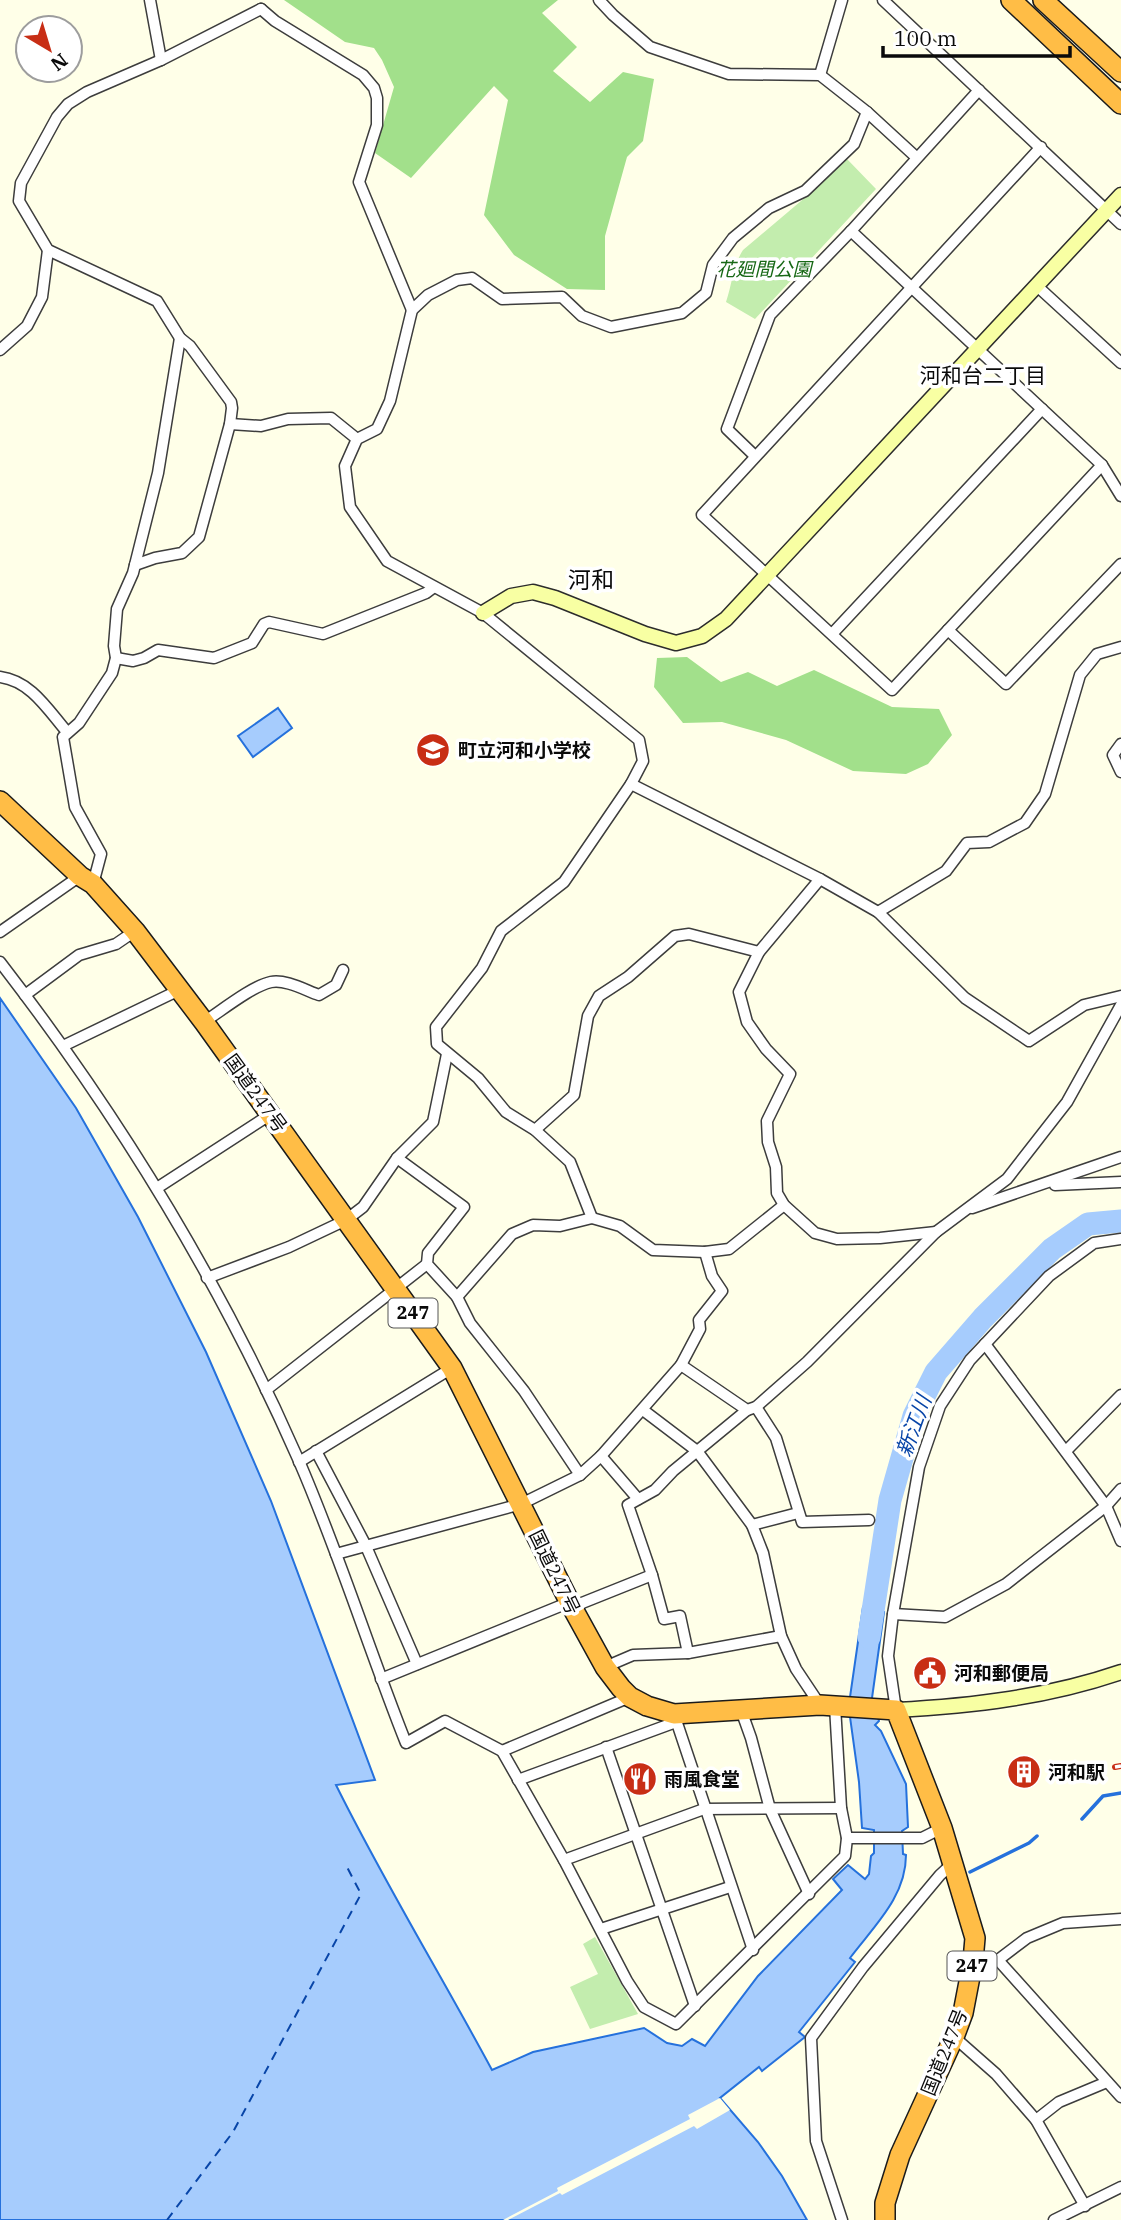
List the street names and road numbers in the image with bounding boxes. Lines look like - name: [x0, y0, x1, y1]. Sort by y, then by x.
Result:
- street label: 国道247号: [219, 1049, 293, 1137]
- road number: 247: [388, 1298, 438, 1328]
- street label: 国道247号: [524, 1526, 586, 1618]
- road number: 247: [948, 1952, 996, 1980]
- street label: 国道247号: [916, 2005, 972, 2099]

